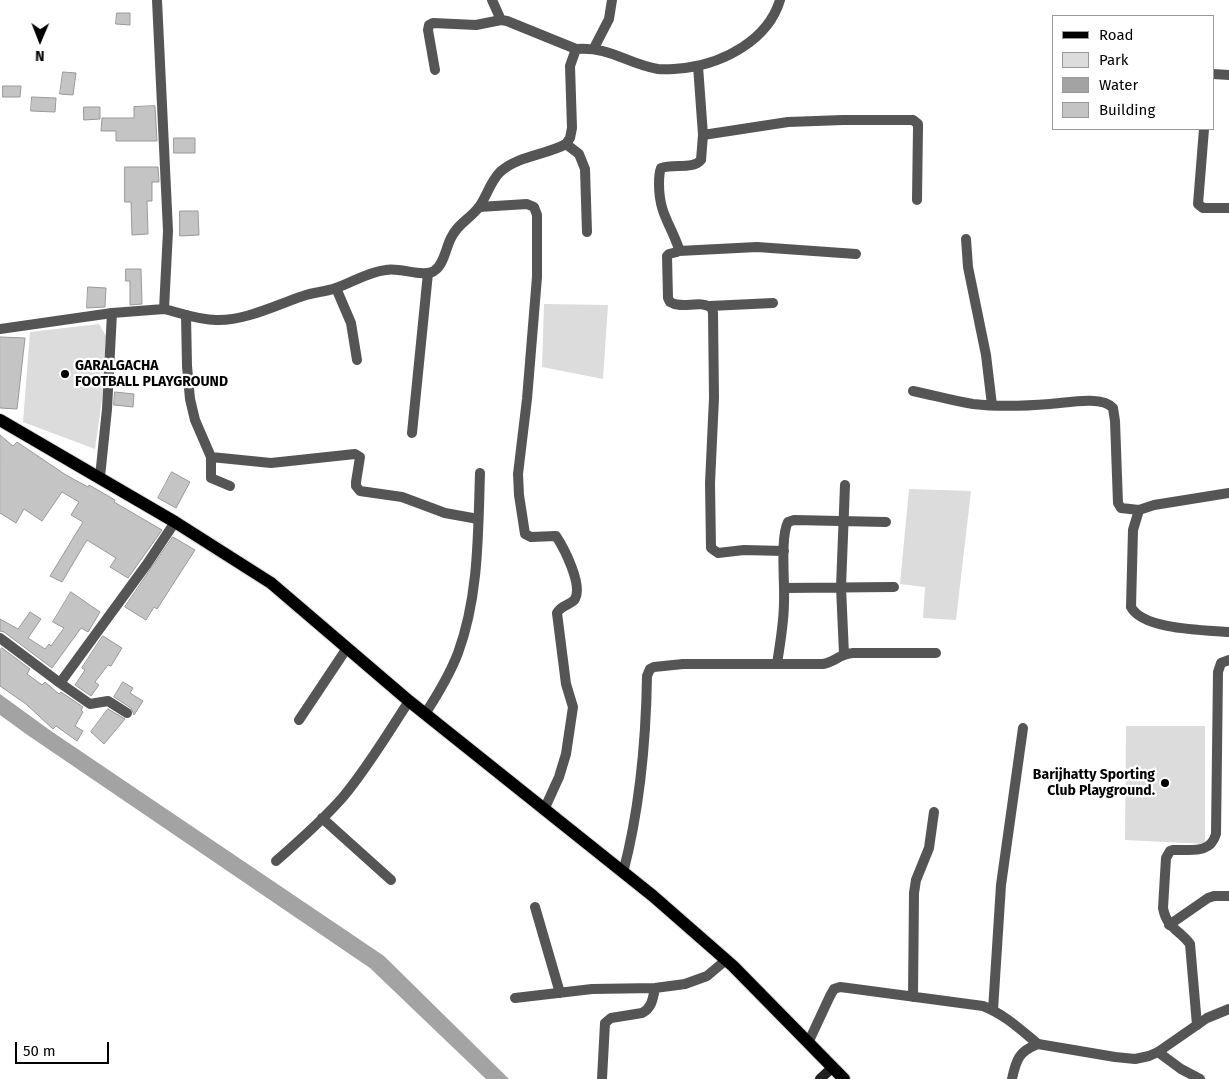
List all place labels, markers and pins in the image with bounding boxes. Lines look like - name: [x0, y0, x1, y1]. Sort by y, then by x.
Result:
- place label: GARALGACHA FOOTBALL PLAYGROUND: [75, 358, 228, 391]
- marker: GARALGACHA FOOTBALL PLAYGROUND: [59, 368, 71, 380]
- place label: Barijhatty Sporting Club Playground.: [1033, 767, 1155, 800]
- marker: Barijhatty Sporting Club Playground.: [1159, 777, 1171, 789]

